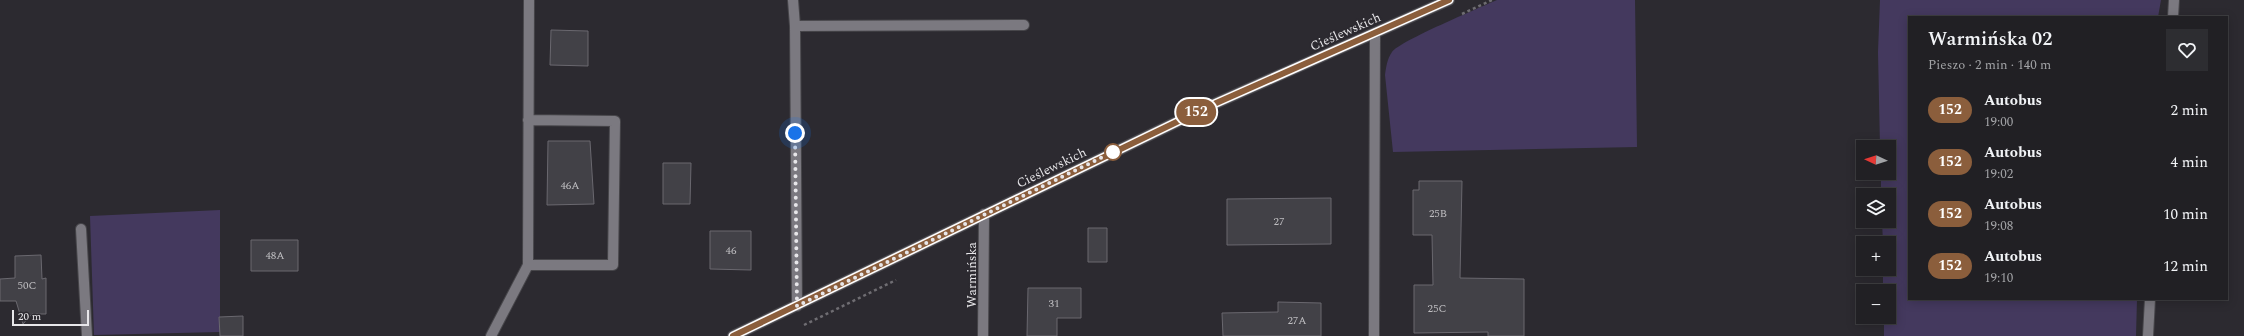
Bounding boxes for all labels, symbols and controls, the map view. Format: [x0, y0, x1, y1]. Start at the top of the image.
street label: Cieślewskich [1307, 7, 1384, 56]
text: Warmińska 02 [1928, 25, 2052, 54]
button: heart [2166, 29, 2208, 71]
text: Pieszo · 2 min · 140 m [1928, 55, 2051, 75]
text: Autobus [1984, 89, 2042, 112]
line badge: 152 [1173, 99, 1219, 125]
text: 152 [1938, 99, 1962, 120]
text: 2 min [2170, 99, 2208, 122]
text: 152 [1184, 101, 1208, 122]
text: 19:00 [1984, 112, 2013, 132]
your location [785, 123, 805, 143]
north arrow [1856, 140, 1896, 180]
map controls [1856, 140, 1896, 324]
text: Autobus [1984, 141, 2042, 164]
street label: Cieślewskich [1013, 142, 1090, 194]
unlabelled marker [1104, 143, 1122, 161]
text: 152 [1938, 151, 1962, 172]
text: 4 min [2170, 151, 2208, 174]
text: 19:02 [1984, 164, 2013, 184]
house number: 46A [560, 177, 580, 194]
button: layers [1856, 188, 1896, 228]
text: Autobus [1984, 193, 2042, 216]
text: 152 [1938, 203, 1962, 224]
text: 10 min [2163, 203, 2208, 226]
house number: 25B [1429, 205, 1447, 222]
house number: 27 [1274, 213, 1285, 230]
text: 19:08 [1984, 216, 2013, 236]
button: + [1856, 236, 1896, 276]
street label: Warmińska [962, 241, 982, 308]
house number: 46 [726, 242, 737, 259]
text: Autobus [1984, 245, 2042, 268]
house number: 48A [265, 247, 285, 264]
text: 152 [1938, 255, 1962, 276]
text: 12 min [2163, 255, 2208, 278]
text: 19:10 [1984, 268, 2013, 288]
house number: 50C [18, 277, 37, 294]
button: − [1856, 284, 1896, 324]
house number: 31 [1049, 295, 1060, 312]
house number: 25C [1428, 300, 1447, 317]
scale bar [12, 308, 89, 327]
text: 20 m [18, 308, 41, 325]
house number: 27A [1287, 312, 1307, 329]

